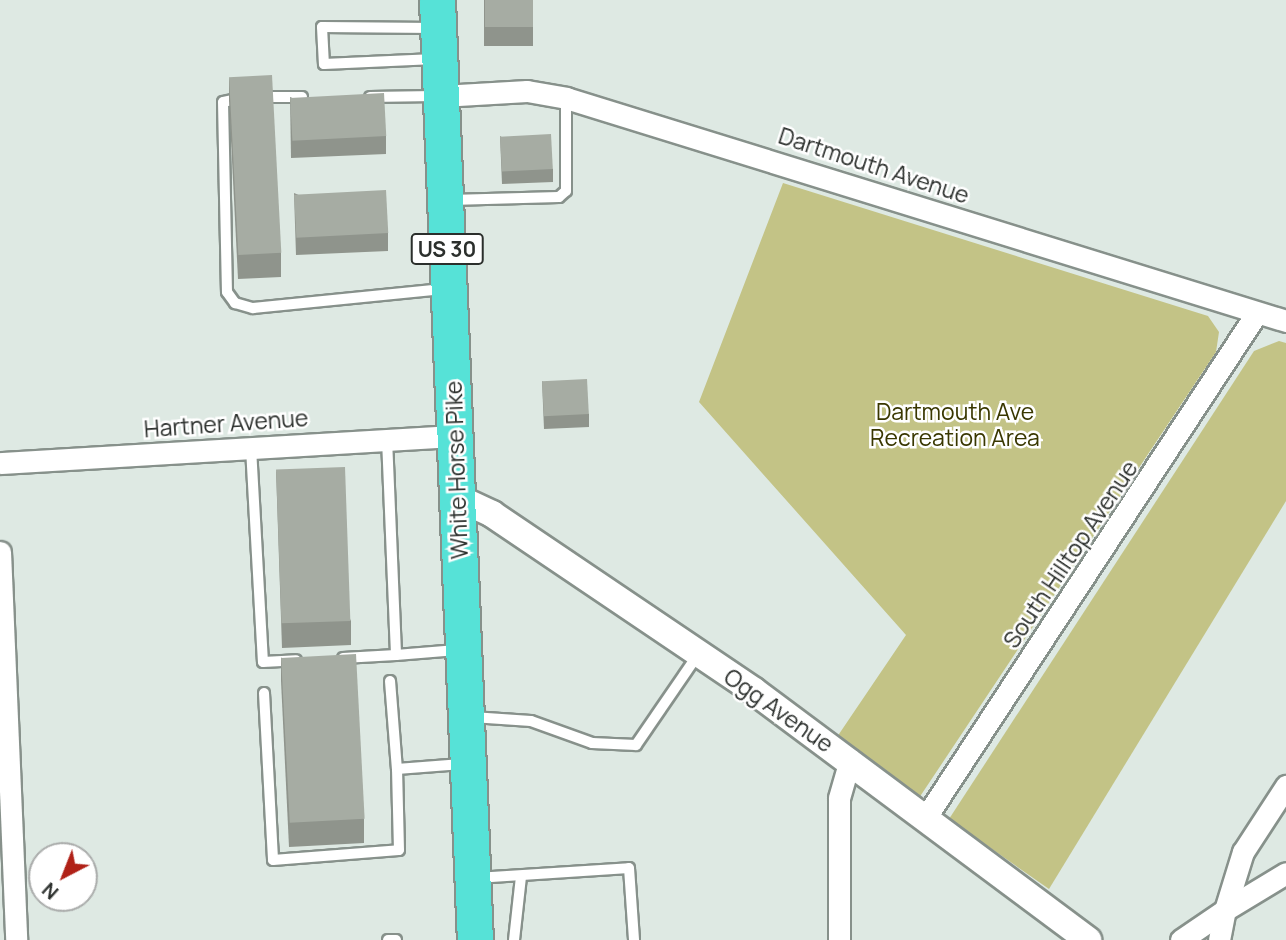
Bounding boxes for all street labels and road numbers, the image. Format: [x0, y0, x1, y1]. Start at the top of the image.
street label: Dartmouth Avenue [775, 121, 973, 209]
road number: US 30 [410, 232, 484, 266]
street label: White Horse Pike [439, 380, 473, 560]
street label: Hartner Avenue [143, 403, 309, 443]
street label: South Hilltop Avenue [997, 455, 1143, 653]
street label: Ogg Avenue [719, 662, 839, 758]

